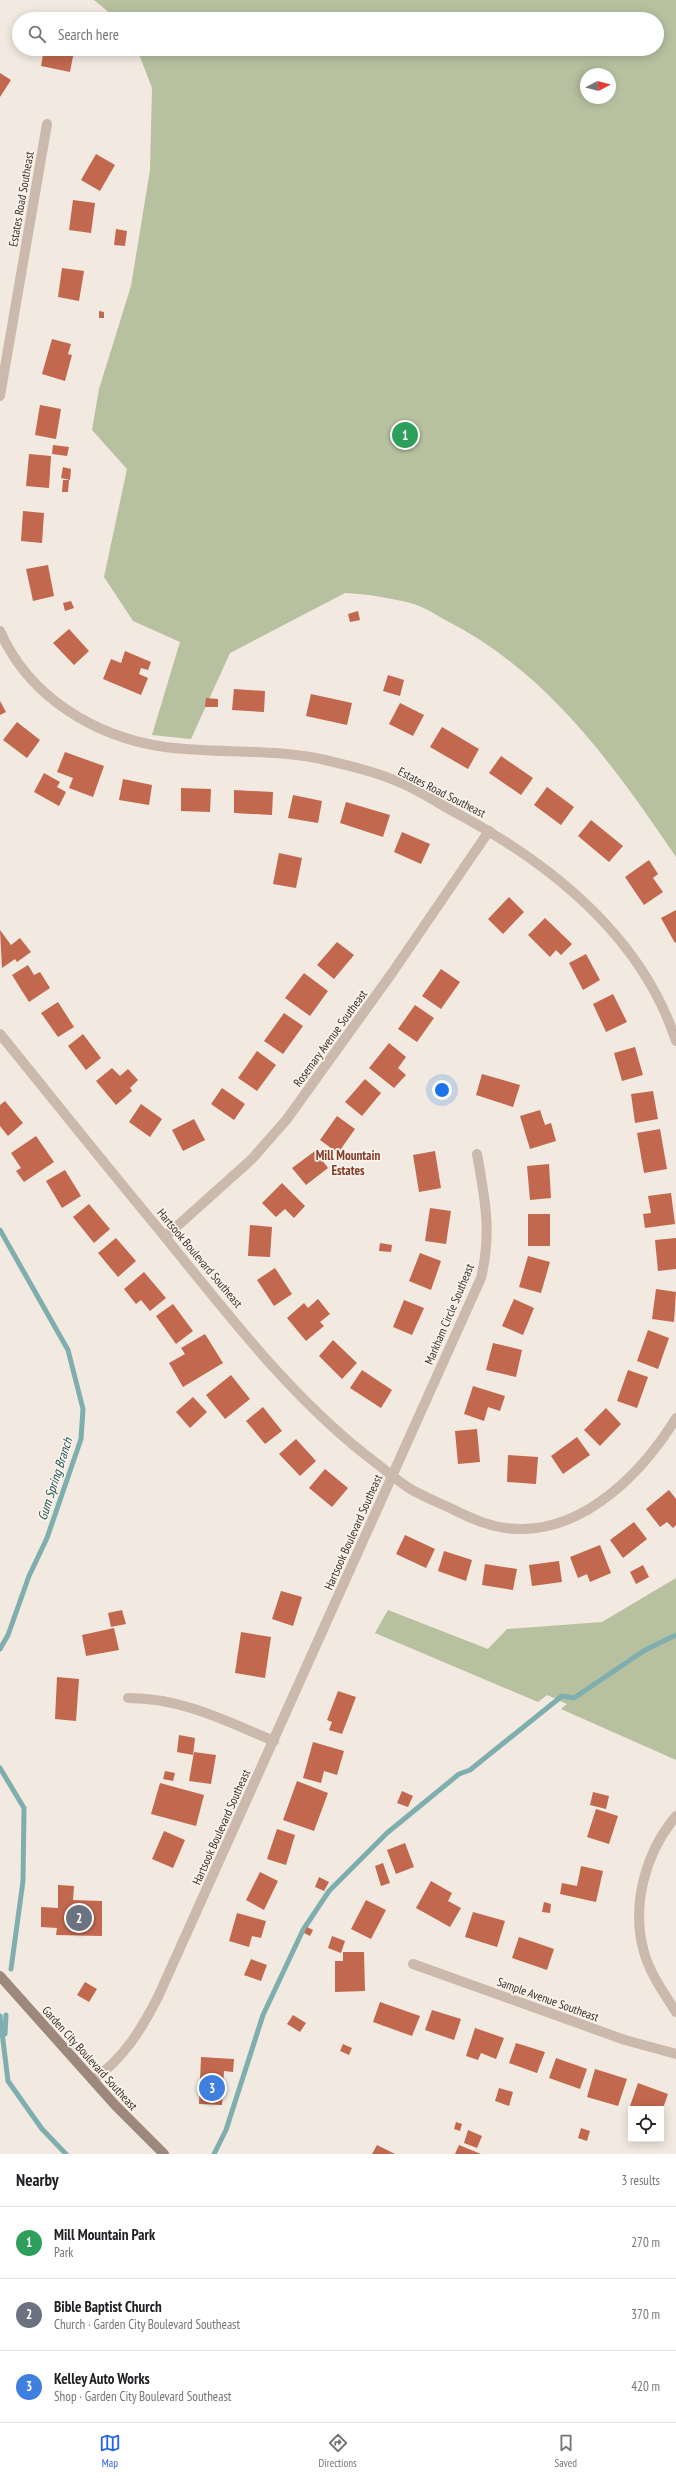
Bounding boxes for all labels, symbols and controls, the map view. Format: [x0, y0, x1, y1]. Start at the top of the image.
search box [12, 12, 664, 56]
icon: search [26, 23, 48, 45]
text: Search here [58, 25, 119, 44]
north arrow [580, 68, 616, 104]
street label: Estates Road Southeast [5, 150, 37, 248]
pin: 1 [392, 420, 418, 450]
street label: Estates Road Southeast [396, 763, 489, 821]
street label: Rosemary Avenue Southeast [290, 986, 371, 1089]
your location [432, 1080, 452, 1100]
district label: Mill Mountain Estates [316, 1147, 380, 1179]
street label: Hartsook Boulevard Southeast [154, 1205, 246, 1311]
street label: Markham Circle Southeast [421, 1261, 477, 1367]
water label: Gum Spring Branch [34, 1434, 77, 1522]
street label: Hartsook Boulevard Southeast [321, 1471, 386, 1592]
street label: Hartsook Boulevard Southeast [189, 1766, 254, 1887]
pin: 2 [66, 1903, 92, 1933]
street label: Sample Avenue Southeast [495, 1974, 602, 2025]
street label: Garden City Boulevard Southeast [39, 2003, 141, 2114]
pin: 3 [199, 2073, 225, 2103]
map controls [628, 2106, 664, 2142]
button: locate [628, 2106, 664, 2142]
text: Nearby [16, 2169, 59, 2191]
text: 3 results [621, 2172, 660, 2189]
text: Mill Mountain Park [54, 2225, 155, 2244]
text: 1 [26, 2234, 32, 2251]
text: 270 m [631, 2234, 660, 2251]
text: Park [54, 2244, 73, 2261]
text: Bible Baptist Church [54, 2297, 162, 2316]
text: 2 [26, 2306, 32, 2323]
text: 370 m [631, 2306, 660, 2323]
text: Church · Garden City Boulevard Southeast [54, 2316, 240, 2333]
text: Kelley Auto Works [54, 2369, 150, 2388]
text: 3 [26, 2378, 32, 2395]
text: 420 m [631, 2378, 660, 2395]
text: Shop · Garden City Boulevard Southeast [54, 2388, 231, 2405]
tab: Map [99, 2432, 121, 2470]
tab: Directions [319, 2432, 357, 2470]
tab: Saved [554, 2432, 577, 2470]

